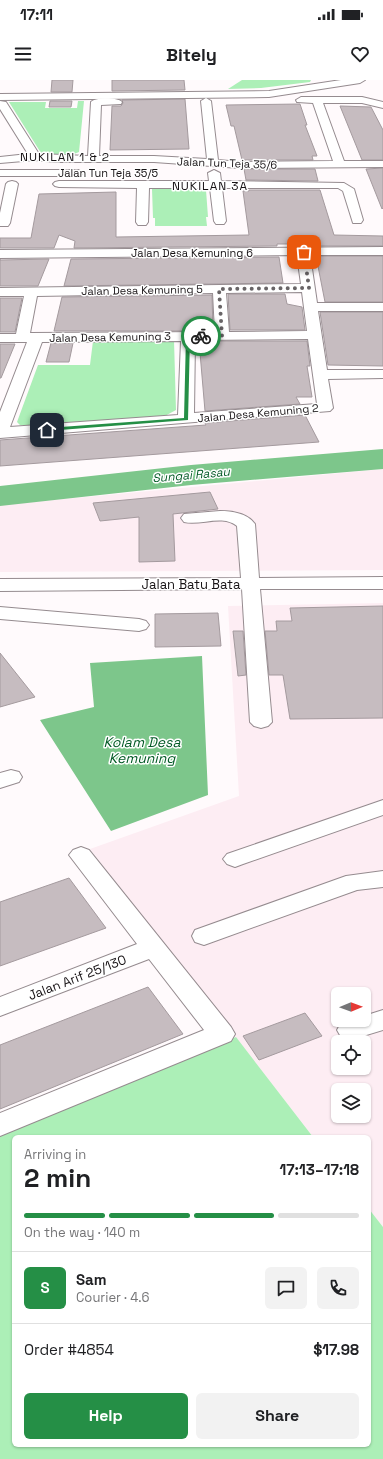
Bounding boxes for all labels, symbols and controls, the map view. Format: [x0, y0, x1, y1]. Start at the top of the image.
text: 17:11 [20, 5, 53, 24]
icon: menu [12, 43, 34, 65]
text: Bitely [166, 43, 217, 66]
icon: heart [349, 43, 371, 65]
district label: NUKILAN 1 & 2 [20, 149, 110, 165]
street label: Jalan Tun Teja 35/6 [177, 154, 278, 172]
street label: Jalan Tun Teja 35/5 [58, 166, 158, 180]
district label: NUKILAN 3A [172, 178, 248, 194]
pin [287, 235, 321, 269]
icon: bag [293, 241, 315, 263]
street label: Jalan Desa Kemuning 6 [131, 246, 253, 260]
street label: Jalan Desa Kemuning 5 [81, 282, 203, 298]
courier [181, 316, 221, 356]
icon: bike [190, 325, 212, 347]
street label: Jalan Desa Kemuning 3 [49, 329, 171, 345]
street label: Jalan Desa Kemuning 2 [197, 401, 320, 425]
pin [30, 413, 64, 447]
icon: home [36, 419, 58, 441]
water label: Sungai Rasau [152, 464, 231, 486]
street label: Jalan Batu Bata [142, 576, 241, 593]
water label: Kolam Desa Kemuning [104, 733, 181, 767]
street label: Jalan Arif 25/130 [26, 951, 129, 1004]
north arrow [331, 987, 371, 1027]
map controls [331, 987, 371, 1123]
button: locate [331, 1035, 371, 1075]
button: layers [331, 1083, 371, 1123]
text: Arriving in [24, 1146, 86, 1163]
text: 17:13–17:18 [279, 1160, 359, 1179]
text: 2 min [24, 1161, 91, 1195]
text: On the way · 140 m [24, 1224, 140, 1241]
button: chat [265, 1267, 307, 1309]
button: phone [317, 1267, 359, 1309]
text: Sam [76, 1270, 107, 1289]
text: S [40, 1278, 50, 1297]
text: Courier · 4.6 [76, 1289, 149, 1306]
text: Order #4854 [24, 1340, 114, 1359]
text: $17.98 [313, 1340, 359, 1359]
button: Help [24, 1393, 188, 1439]
button: Share [196, 1393, 359, 1439]

